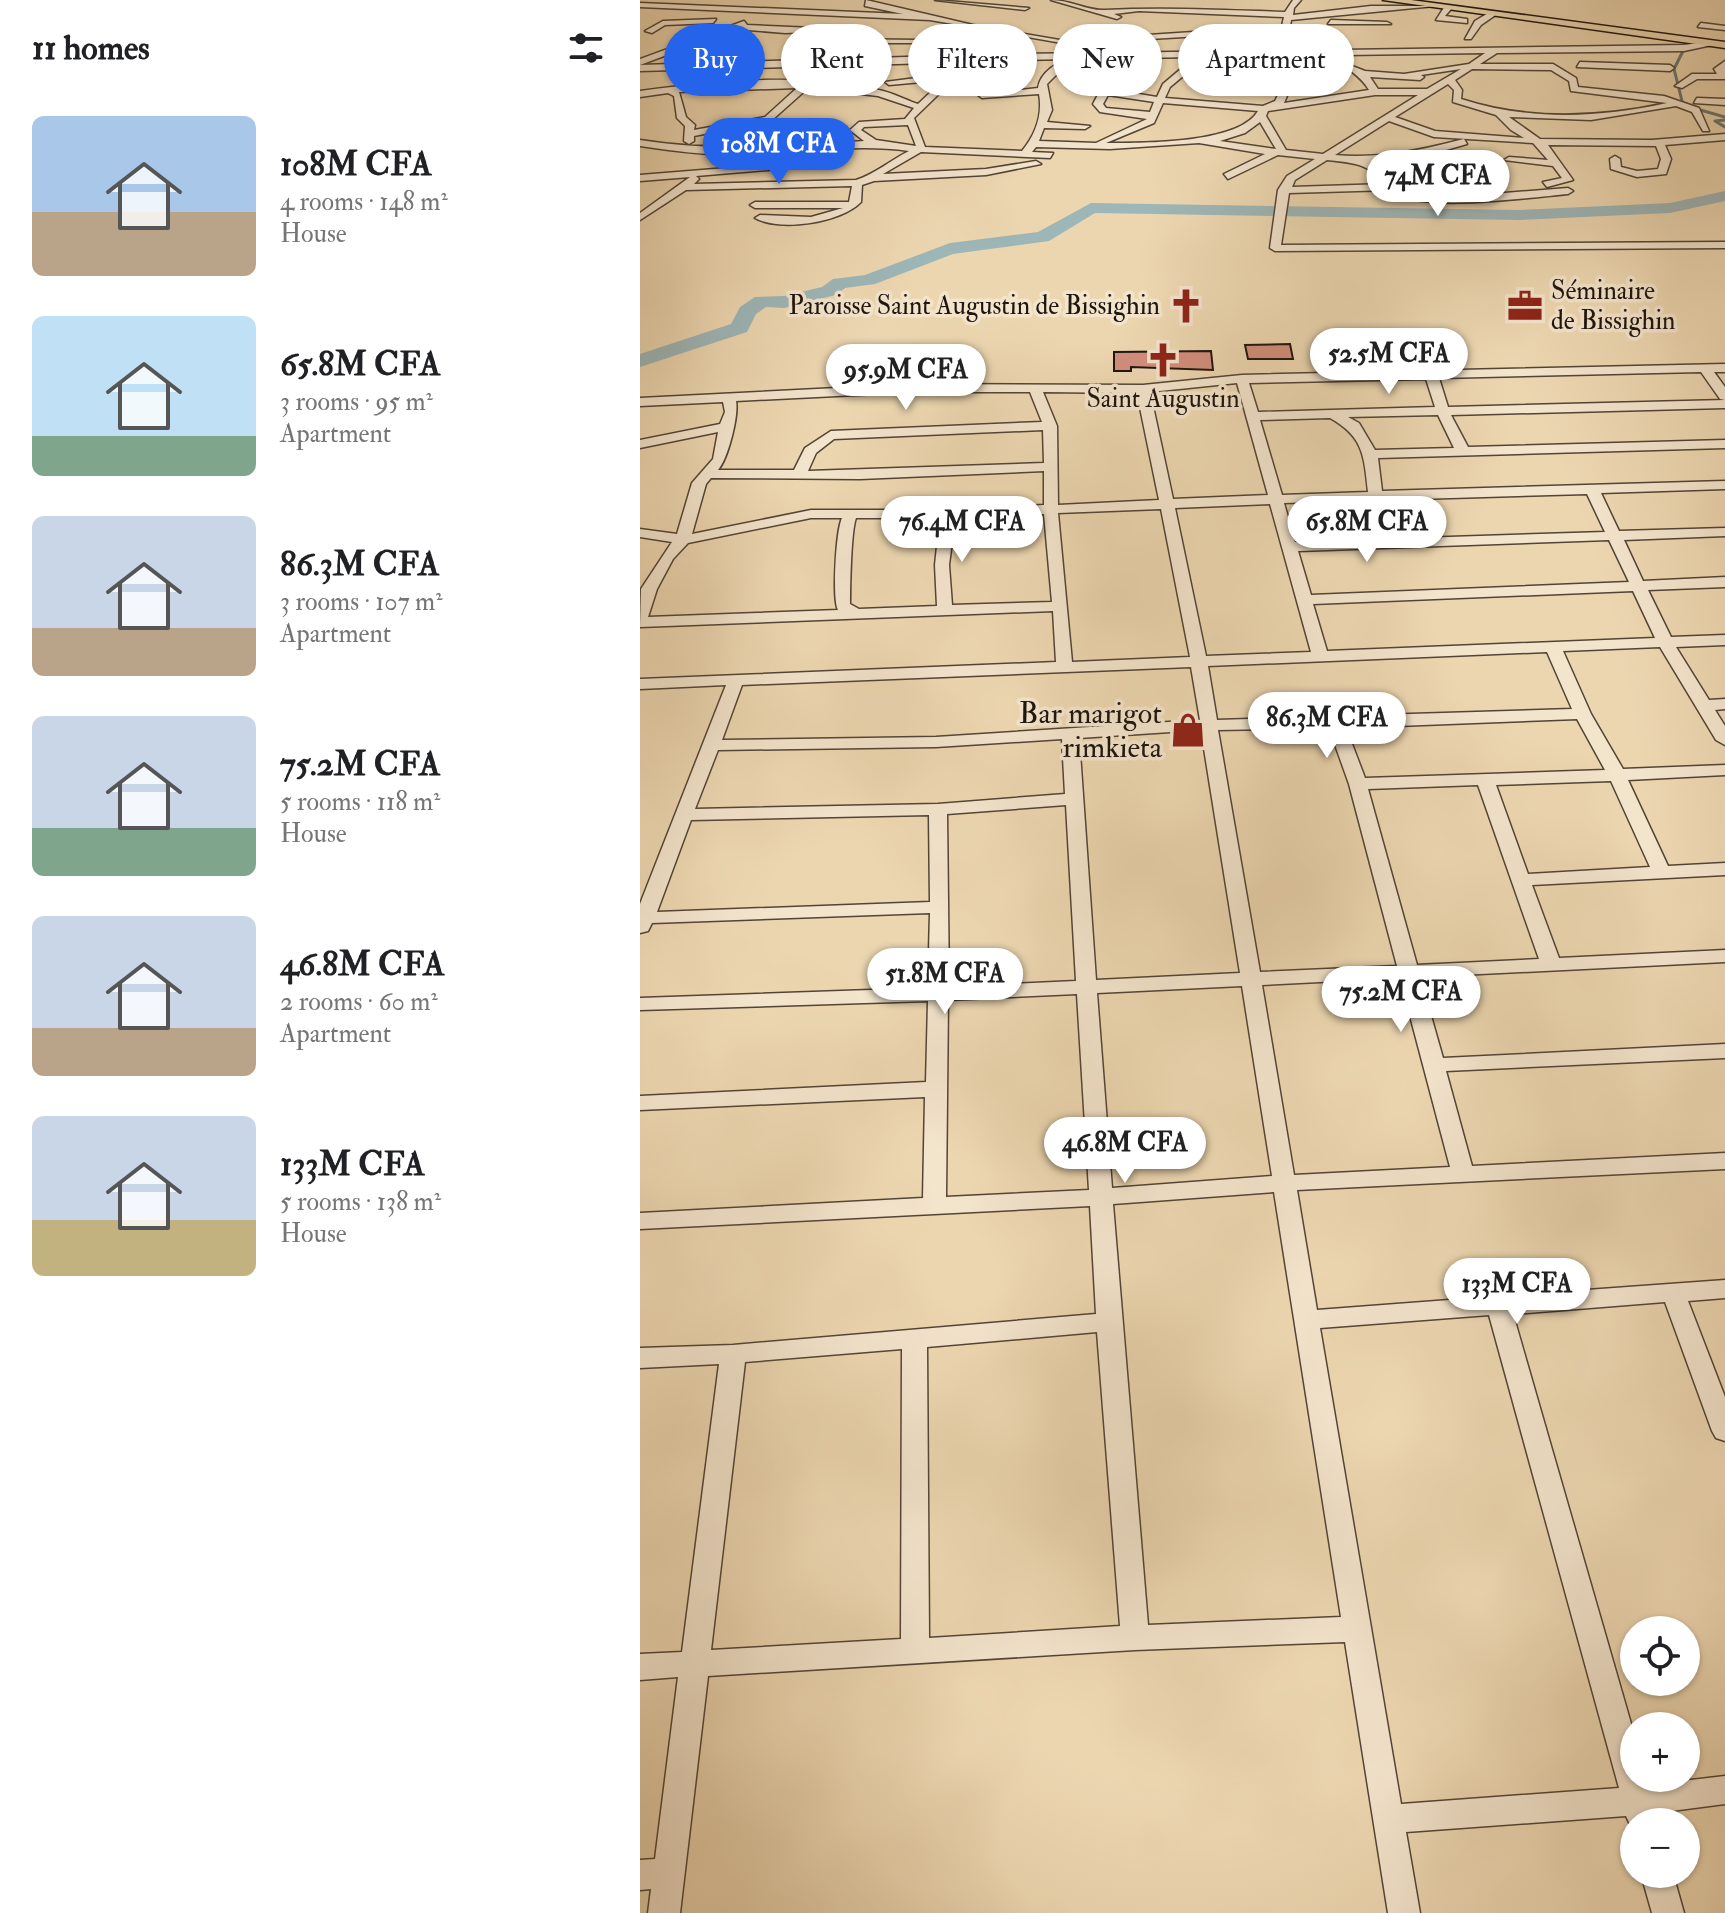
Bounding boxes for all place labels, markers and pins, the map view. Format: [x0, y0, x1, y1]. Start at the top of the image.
pin: 108M CFA [696, 118, 862, 186]
pin: 74M CFA [1364, 150, 1512, 218]
place label: Séminaire de Bissighin [1551, 275, 1675, 337]
church icon: Paroisse Saint Augustin de Bissighin [1167, 287, 1205, 325]
office icon: Séminaire de Bissighin [1506, 287, 1544, 325]
place label: Paroisse Saint Augustin de Bissighin [788, 290, 1160, 322]
pin: 52.5M CFA [1297, 328, 1481, 396]
church icon: Saint Augustin [1144, 341, 1182, 379]
pin: 95.9M CFA [814, 344, 998, 412]
place label: Saint Augustin [1086, 383, 1240, 415]
pin: 76.4M CFA [870, 496, 1054, 564]
pin: 65.8M CFA [1275, 496, 1459, 564]
pin: 86.3M CFA [1235, 692, 1419, 760]
place label: Bar marigot rimkieta [1019, 695, 1163, 766]
shop icon: Bar marigot rimkieta [1169, 711, 1207, 749]
pin: 51.8M CFA [853, 948, 1037, 1016]
pin: 75.2M CFA [1309, 966, 1493, 1034]
pin: 46.8M CFA [1033, 1117, 1217, 1185]
pin: 133M CFA [1434, 1258, 1600, 1326]

